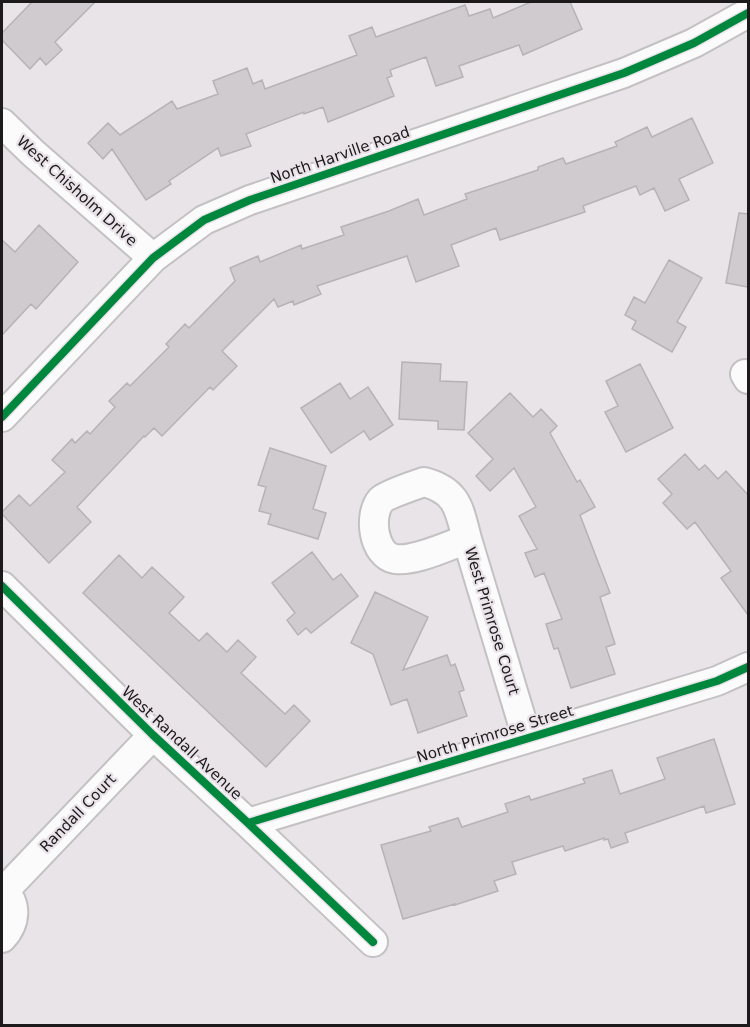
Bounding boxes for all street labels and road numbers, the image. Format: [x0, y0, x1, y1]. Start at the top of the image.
street label: North Harville Road [268, 123, 412, 187]
street label: West Chisholm Drive [13, 132, 141, 250]
street label: West Primrose Court [461, 545, 523, 697]
street label: West Randall Avenue [118, 683, 246, 803]
street label: North Primrose Street [414, 702, 576, 766]
street label: Randall Court [36, 770, 120, 856]

